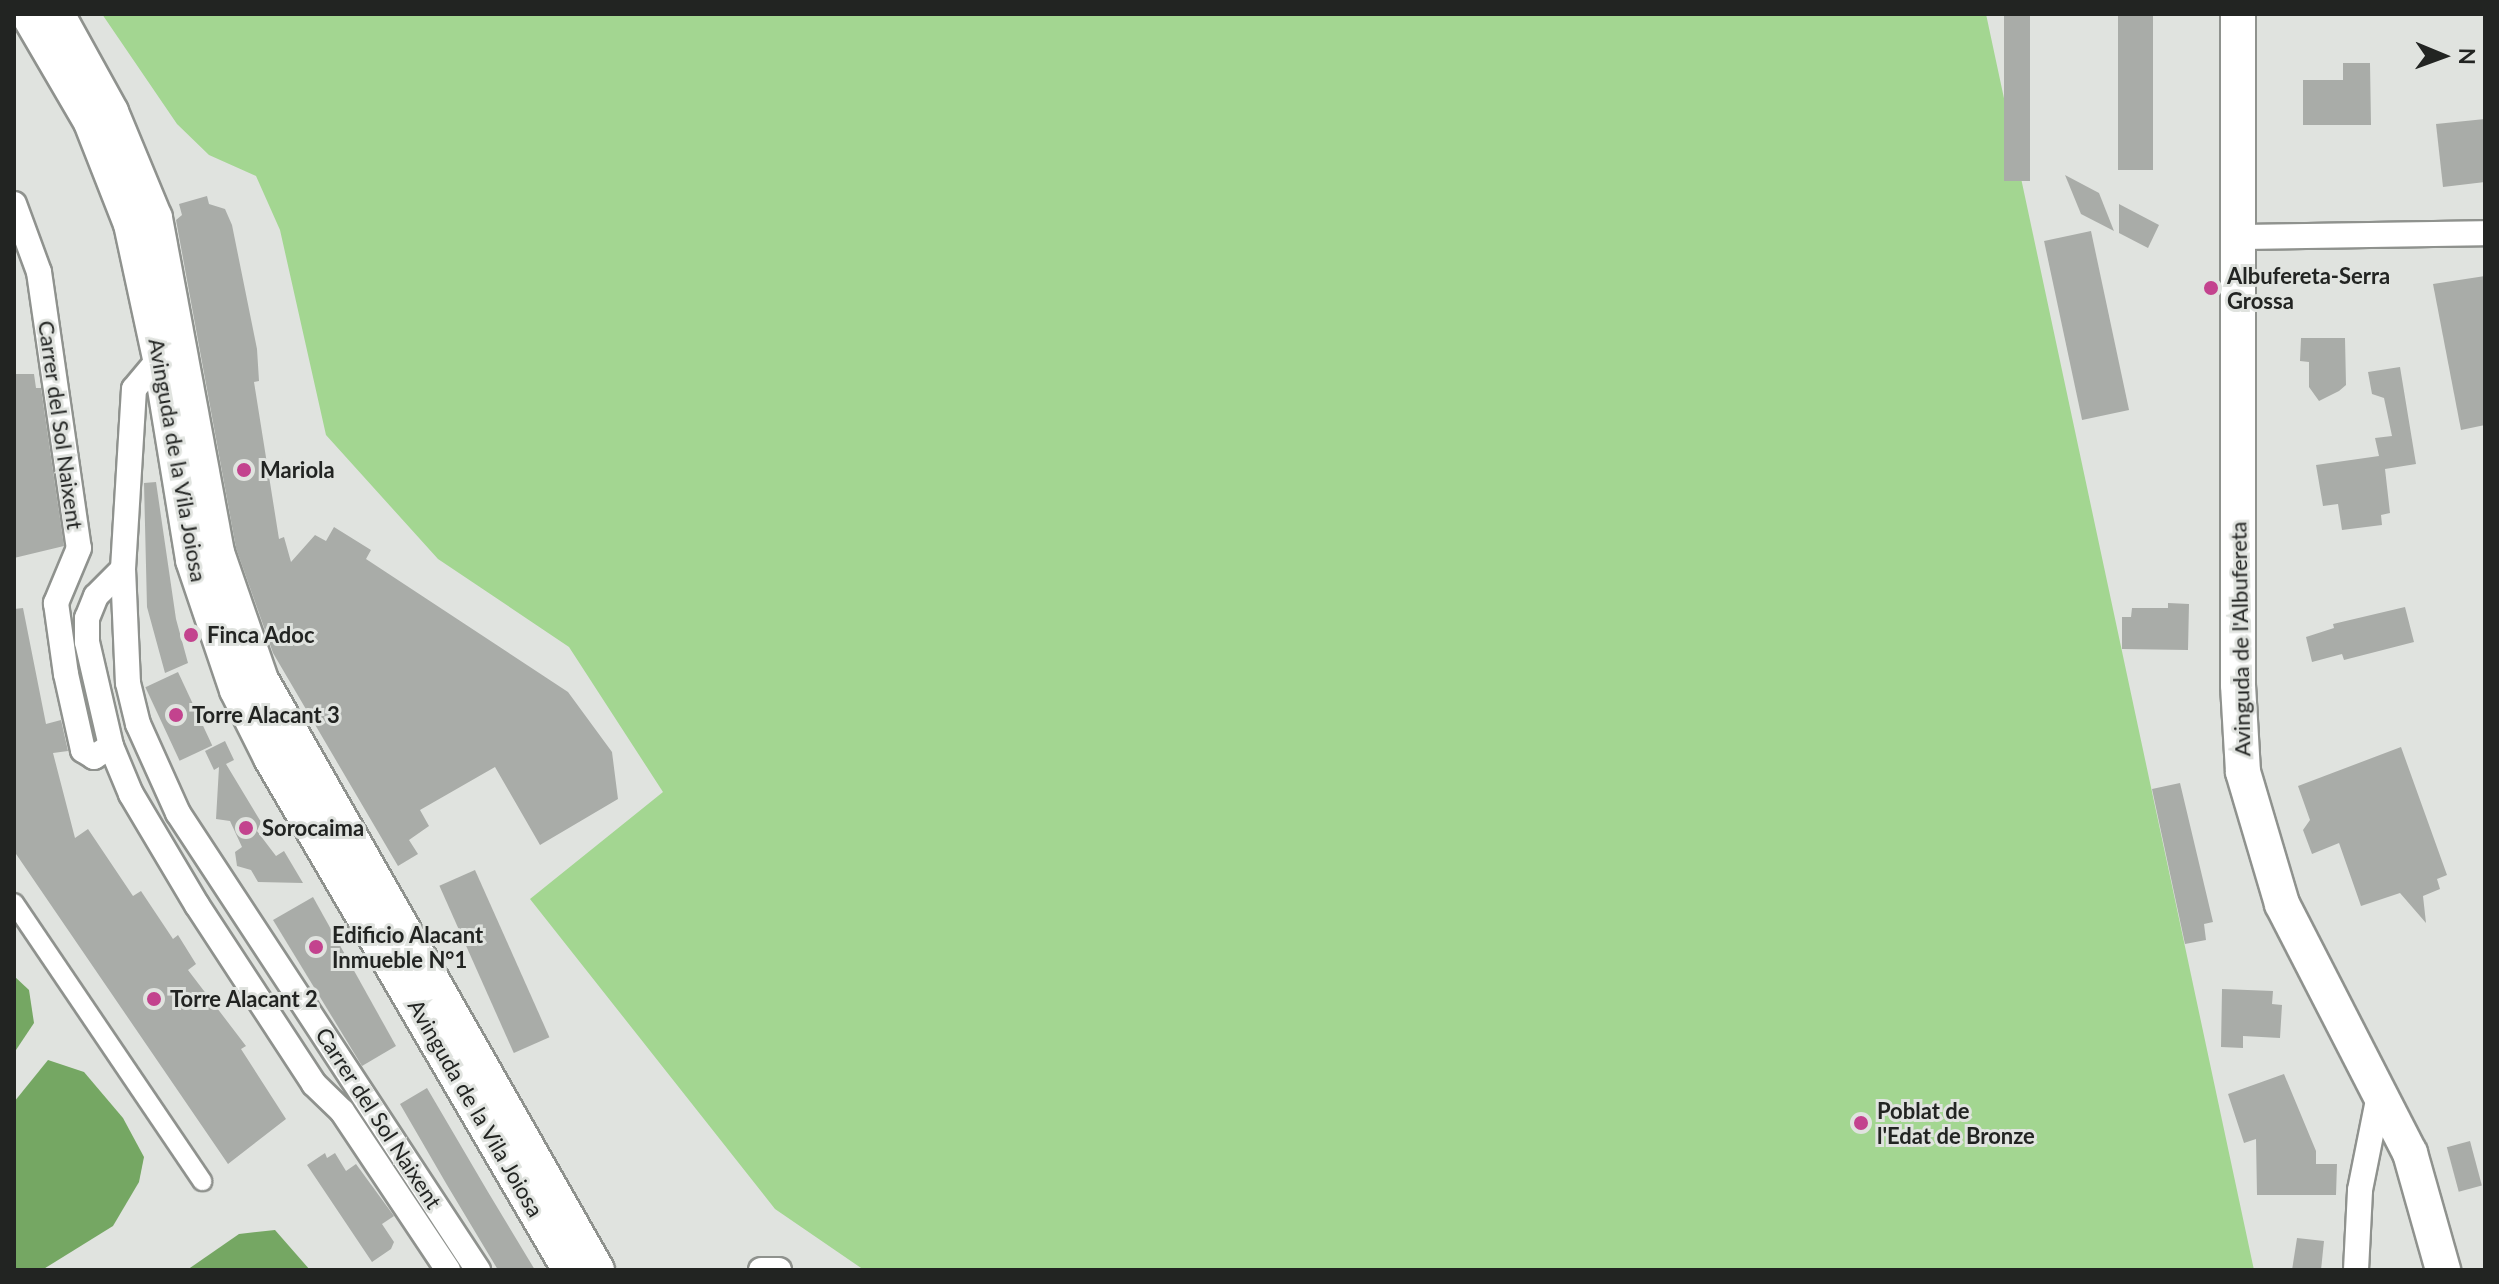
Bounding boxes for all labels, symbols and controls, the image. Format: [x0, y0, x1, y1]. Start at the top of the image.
north arrow [2403, 16, 2483, 96]
text: N [2454, 48, 2481, 65]
place label: Albufereta-Serra Grossa [2227, 262, 2390, 314]
marker: Albufereta-Serra Grossa [2202, 279, 2220, 297]
street label: Carrer del Sol Naixent [33, 319, 89, 531]
street label: Avinguda de la Vila Joiosa [143, 335, 213, 585]
place label: Mariola [260, 457, 335, 483]
marker: Mariola [235, 461, 253, 479]
street label: Avinguda de l'Albufereta [2225, 521, 2255, 757]
place label: Finca Adoc [207, 622, 315, 648]
marker: Finca Adoc [182, 626, 200, 644]
place label: Torre Alacant 3 [192, 702, 341, 728]
marker: Torre Alacant 3 [167, 706, 185, 724]
place label: Sorocaima [262, 815, 364, 841]
marker: Sorocaima [237, 819, 255, 837]
place label: Edificio Alacant Inmueble N°1 [332, 921, 484, 972]
marker: Edificio Alacant Inmueble N°1 [307, 938, 325, 956]
place label: Torre Alacant 2 [170, 986, 319, 1012]
marker: Torre Alacant 2 [145, 990, 163, 1008]
street label: Avinguda de la Vila Joiosa [402, 994, 550, 1222]
street label: Carrer del Sol Naixent [310, 1022, 448, 1214]
place label: Poblat de l'Edat de Bronze [1877, 1097, 2035, 1148]
marker: Poblat de l'Edat de Bronze [1852, 1114, 1870, 1132]

